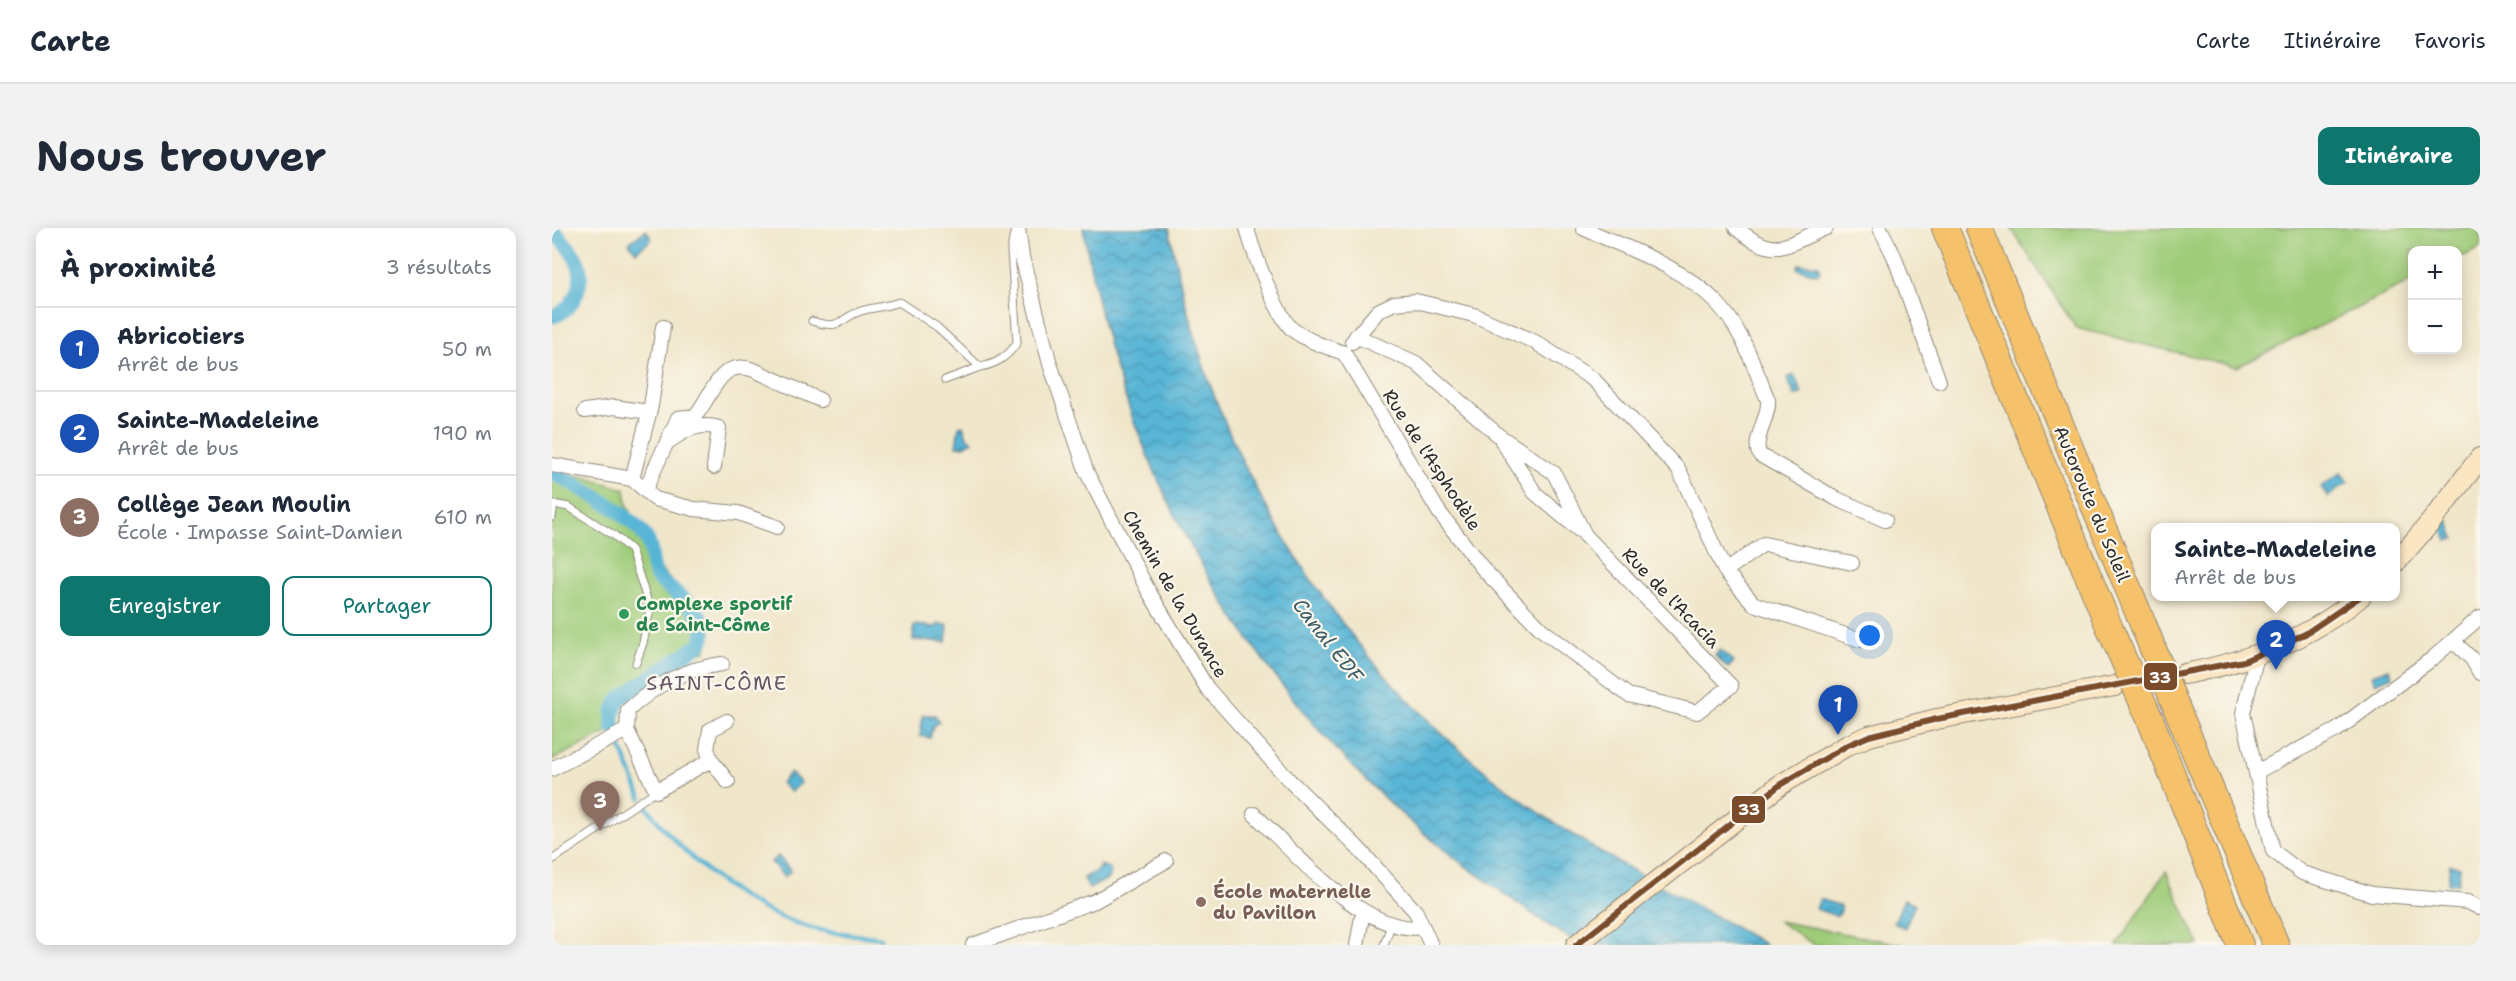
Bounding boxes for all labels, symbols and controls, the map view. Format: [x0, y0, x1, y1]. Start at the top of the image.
text: Carte [30, 22, 111, 60]
text: Carte [2196, 27, 2251, 55]
text: Itinéraire [2284, 27, 2381, 55]
text: Favoris [2414, 27, 2486, 55]
button: Itinéraire [2318, 127, 2480, 185]
text: Nous trouver [36, 128, 326, 184]
map controls [2408, 246, 2462, 354]
button: + [2408, 246, 2462, 300]
text: À proximité [60, 250, 216, 285]
text: 3 résultats [386, 254, 492, 280]
button: − [2408, 300, 2462, 354]
text: Abricotiers [117, 322, 245, 351]
text: 1 [75, 336, 84, 362]
text: 50 m [442, 336, 492, 362]
text: Arrêt de bus [117, 351, 239, 377]
street label: Rue de l'Asphodèle [1377, 385, 1487, 535]
text: Sainte-Madeleine [117, 406, 319, 435]
text: 2 [73, 420, 87, 446]
text: 190 m [433, 420, 492, 446]
street label: Autoroute du Soleil [2048, 422, 2136, 586]
text: Arrêt de bus [117, 435, 239, 461]
text: Collège Jean Moulin [117, 490, 351, 519]
text: 3 [73, 504, 87, 530]
text: 610 m [434, 504, 492, 530]
street label: Chemin de la Durance [1117, 506, 1233, 682]
text: École · Impasse Saint-Damien [117, 519, 403, 545]
popup [2151, 523, 2400, 601]
text: Sainte-Madeleine [2174, 535, 2377, 564]
street label: Rue de l'Acacia [1617, 542, 1725, 654]
text: Arrêt de bus [2174, 564, 2296, 590]
button: Enregistrer [60, 576, 270, 636]
button: Partager [282, 576, 492, 636]
place label: Complexe sportif de Saint-Côme [636, 592, 793, 637]
water label: Canal EDF [1287, 593, 1370, 689]
marker: Complexe sportif de Saint-Côme [617, 607, 631, 621]
pin: 2 [2256, 620, 2296, 670]
your location [1855, 621, 1884, 650]
line badge: 33 [2143, 662, 2178, 691]
text: 33 [2149, 667, 2171, 688]
district label: SAINT-CÔME [646, 670, 788, 696]
pin: 1 [1818, 686, 1858, 735]
pin: 3 [580, 782, 620, 831]
line badge: 33 [1731, 795, 1766, 824]
text: 33 [1738, 799, 1760, 820]
place label: École maternelle du Pavillon [1213, 878, 1372, 925]
marker: École maternelle du Pavillon [1194, 895, 1208, 909]

